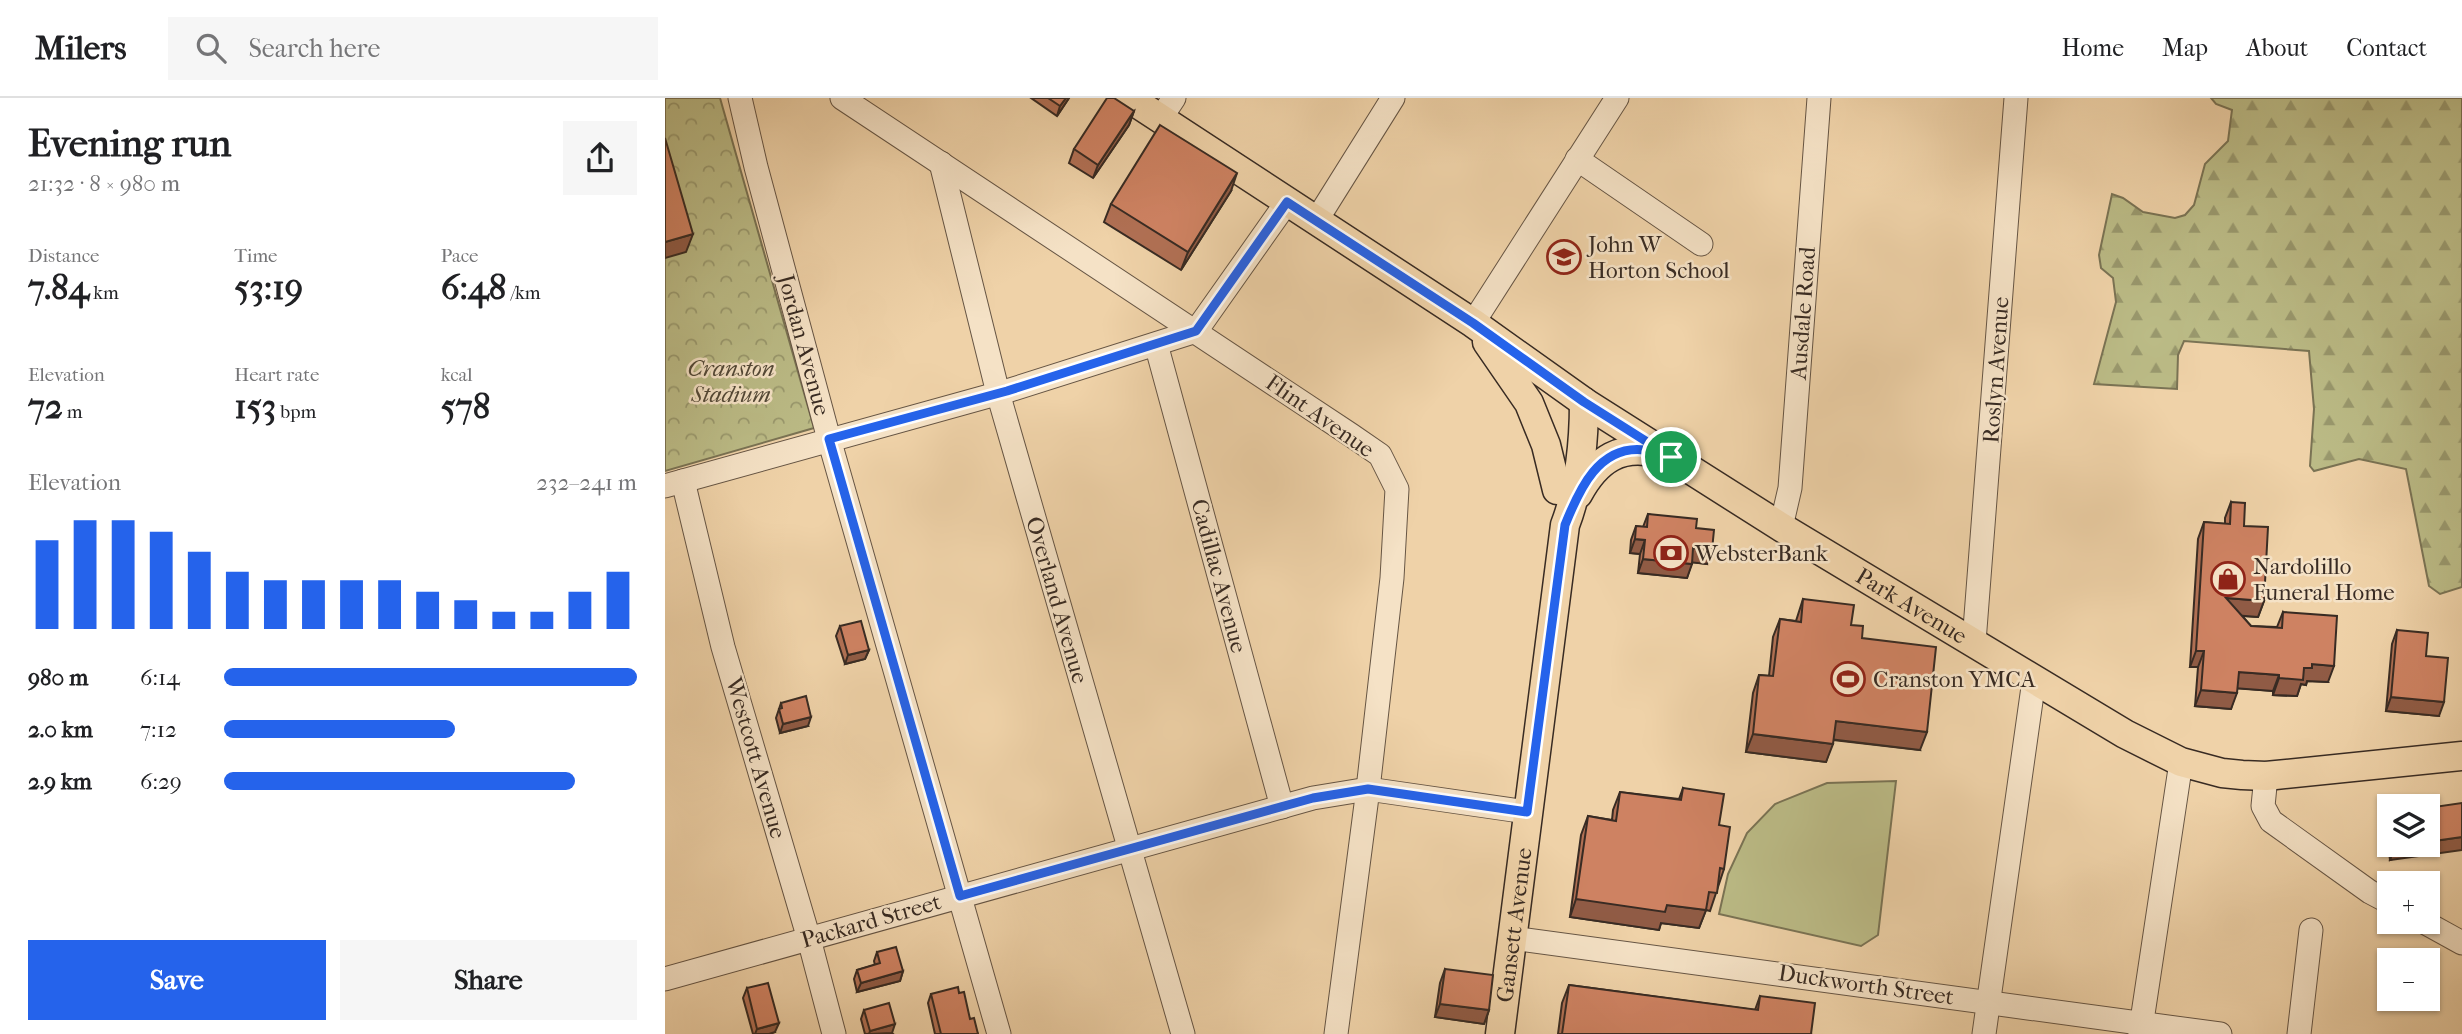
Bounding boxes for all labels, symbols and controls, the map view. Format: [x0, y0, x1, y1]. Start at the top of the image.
search box [168, 17, 658, 80]
text: Milers [35, 29, 126, 68]
icon: search [192, 29, 230, 67]
text: Search here [248, 33, 380, 64]
text: Home [2062, 34, 2124, 62]
text: Map [2162, 34, 2208, 62]
text: About [2246, 34, 2308, 62]
text: Contact [2346, 34, 2427, 62]
text: Evening run [28, 121, 231, 166]
button: share [563, 121, 637, 195]
text: 21:32 · 8 × 980 m [28, 170, 180, 197]
place label: John W Horton School [1586, 231, 1730, 284]
school or university icon: John W Horton School [1545, 238, 1583, 276]
text: Distance [28, 245, 99, 267]
text: Time [234, 245, 278, 267]
text: Pace [441, 245, 479, 267]
street label: Ausdale Road [1785, 245, 1821, 381]
text: 7.84 [28, 267, 89, 308]
text: 53:19 [234, 267, 303, 308]
text: 6:48 [441, 267, 506, 308]
street label: Jordan Avenue [772, 270, 836, 418]
text: km [89, 282, 119, 304]
text: /km [506, 282, 541, 304]
street label: Roslyn Avenue [1977, 296, 2015, 444]
park label: Cranston Stadium [687, 355, 775, 408]
text: Elevation [28, 364, 105, 386]
text: Heart rate [234, 364, 319, 386]
text: kcal [441, 364, 473, 386]
street label: Flint Avenue [1261, 369, 1379, 463]
text: 72 [28, 386, 63, 427]
text: 153 [234, 386, 276, 427]
text: 578 [441, 386, 490, 427]
text: m [63, 401, 83, 423]
text: bpm [276, 401, 316, 423]
pin [1641, 427, 1701, 487]
icon: arrive [1652, 438, 1690, 476]
text: Elevation [28, 469, 121, 496]
text: 232–241 m [536, 469, 637, 496]
street label: Cadillac Avenue [1185, 496, 1253, 656]
street label: Overland Avenue [1020, 513, 1094, 687]
bank icon: WebsterBank [1652, 534, 1690, 572]
place label: WebsterBank [1694, 540, 1829, 567]
place label: Nardolillo Funeral Home [2253, 553, 2395, 606]
shop icon: Nardolillo Funeral Home [2209, 560, 2247, 598]
street label: Park Avenue [1851, 562, 1972, 649]
sports icon: Cranston YMCA [1829, 660, 1867, 698]
text: 980 m [28, 664, 88, 691]
text: 6:14 [140, 664, 180, 691]
place label: Cranston YMCA [1873, 666, 2037, 693]
street label: Westcott Avenue [720, 673, 792, 842]
text: 2.0 km [28, 716, 93, 743]
text: 7:12 [140, 716, 177, 743]
text: 2.9 km [28, 768, 92, 795]
text: 6:29 [140, 768, 182, 795]
map controls [2377, 794, 2440, 1011]
button: layers [2377, 794, 2440, 857]
street label: Gansett Avenue [1491, 846, 1537, 1004]
button: + [2377, 871, 2440, 934]
street label: Packard Street [798, 888, 944, 954]
button: Save [28, 940, 326, 1020]
button: Share [340, 940, 637, 1020]
button: − [2377, 948, 2440, 1011]
street label: Duckworth Street [1776, 959, 1956, 1011]

